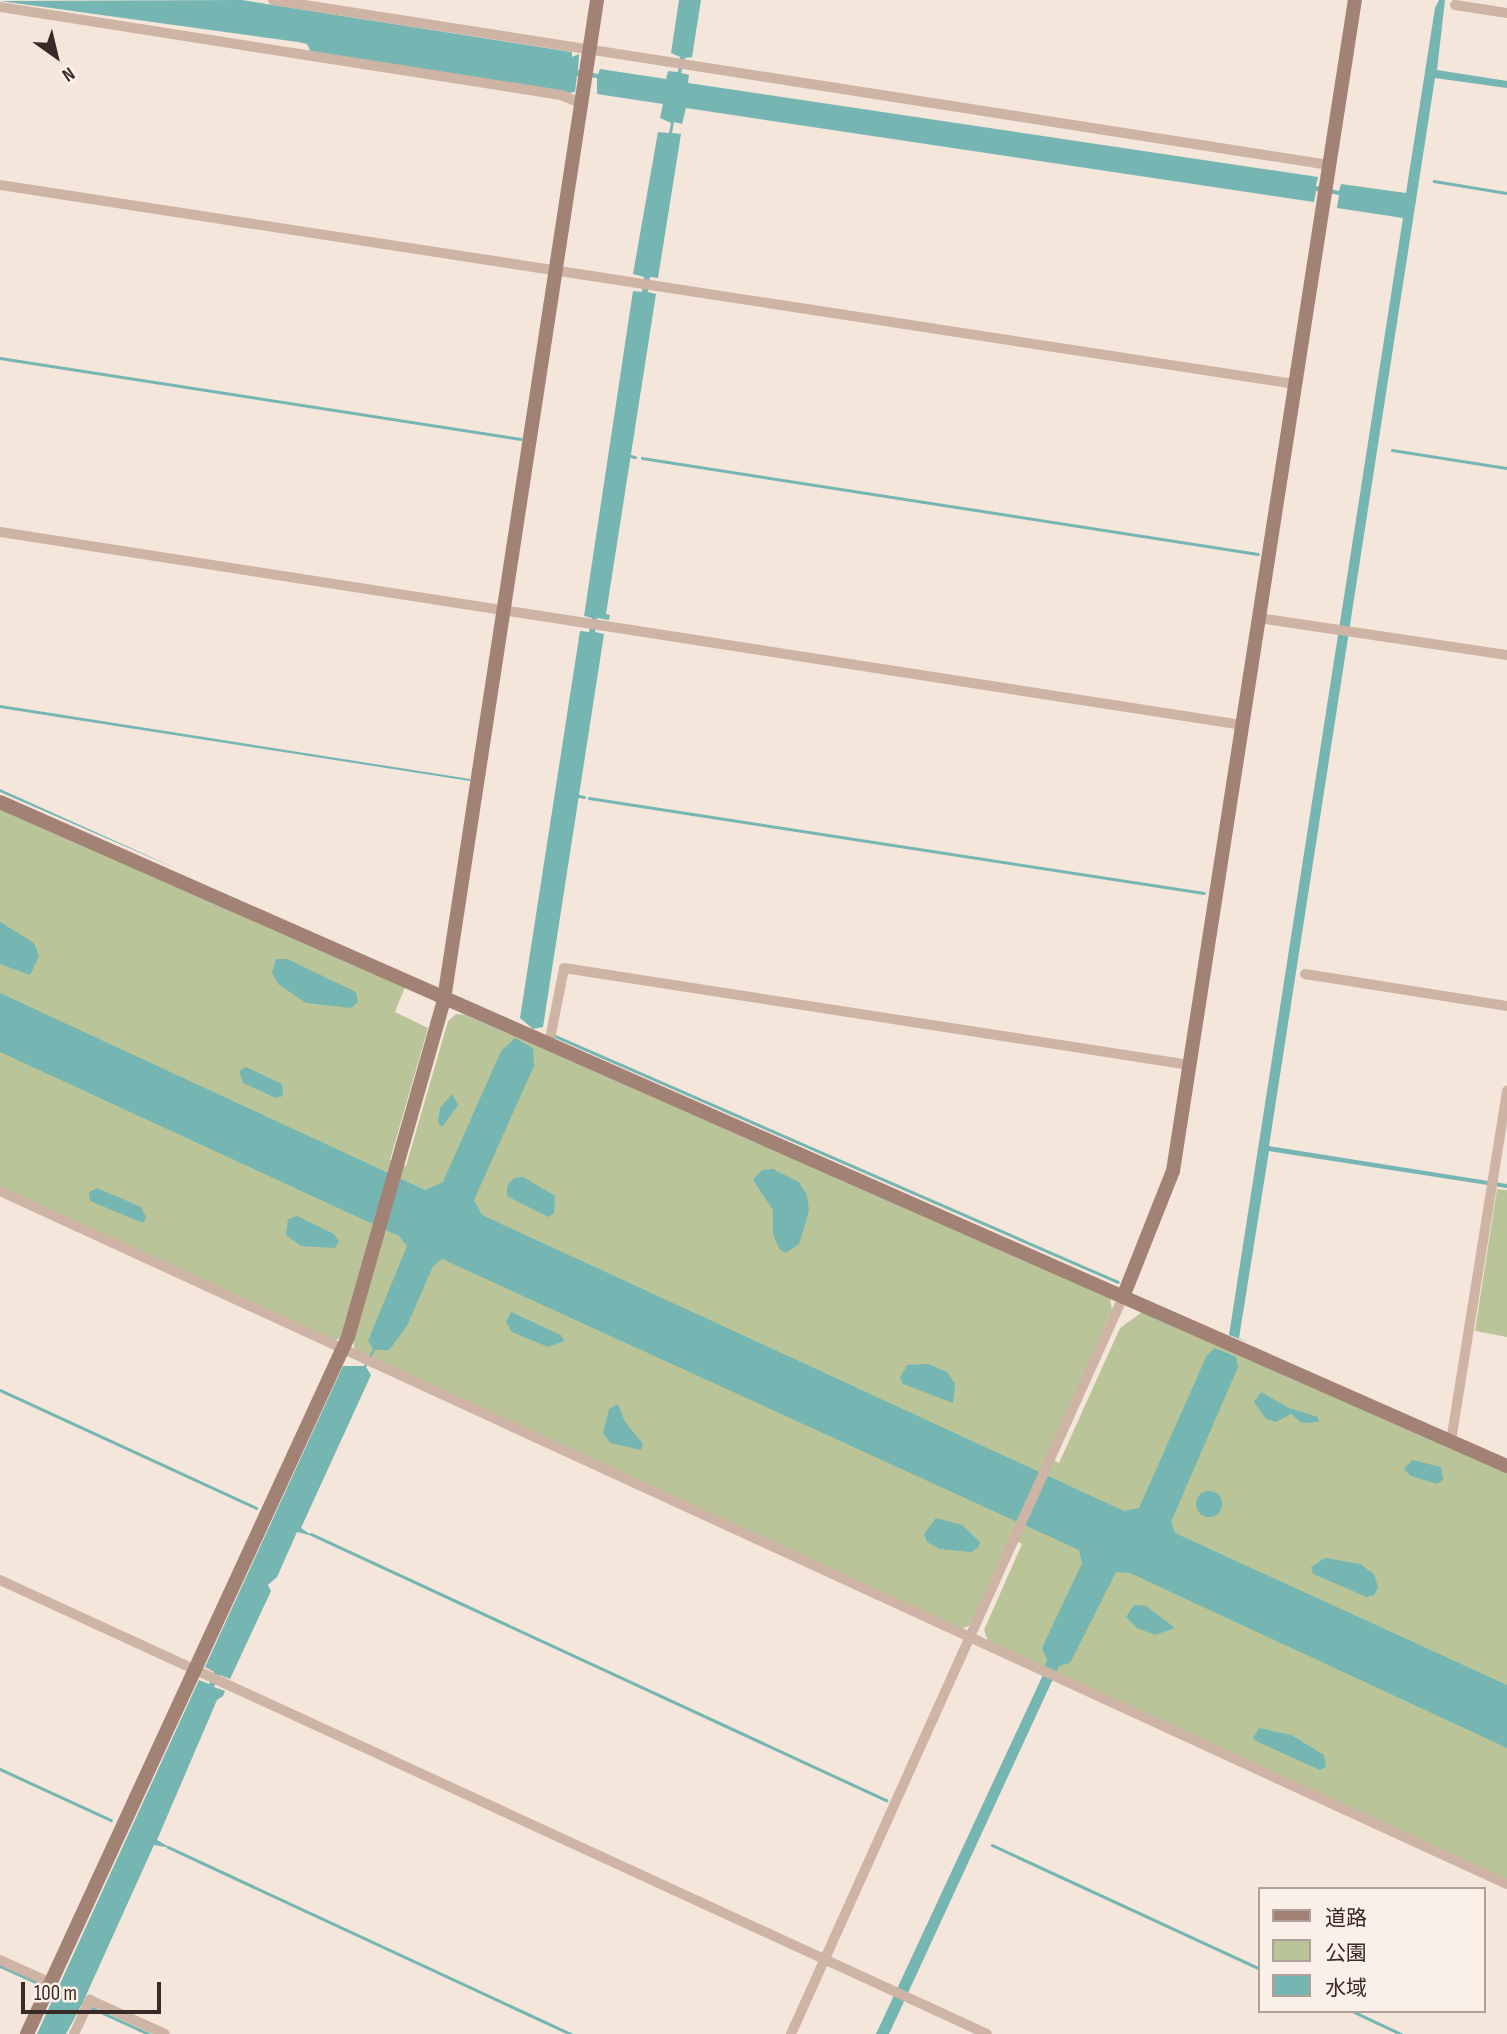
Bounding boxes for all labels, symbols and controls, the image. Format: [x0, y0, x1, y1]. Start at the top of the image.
north arrow [21, 21, 91, 91]
text: N [57, 61, 79, 86]
legend [1258, 1887, 1486, 2013]
text: 道路 [1325, 1906, 1367, 1931]
text: 公園 [1325, 1941, 1367, 1966]
scale bar [24, 1968, 164, 2012]
text: 水域 [1325, 1976, 1367, 2001]
text: 100 m [34, 1981, 77, 2006]

